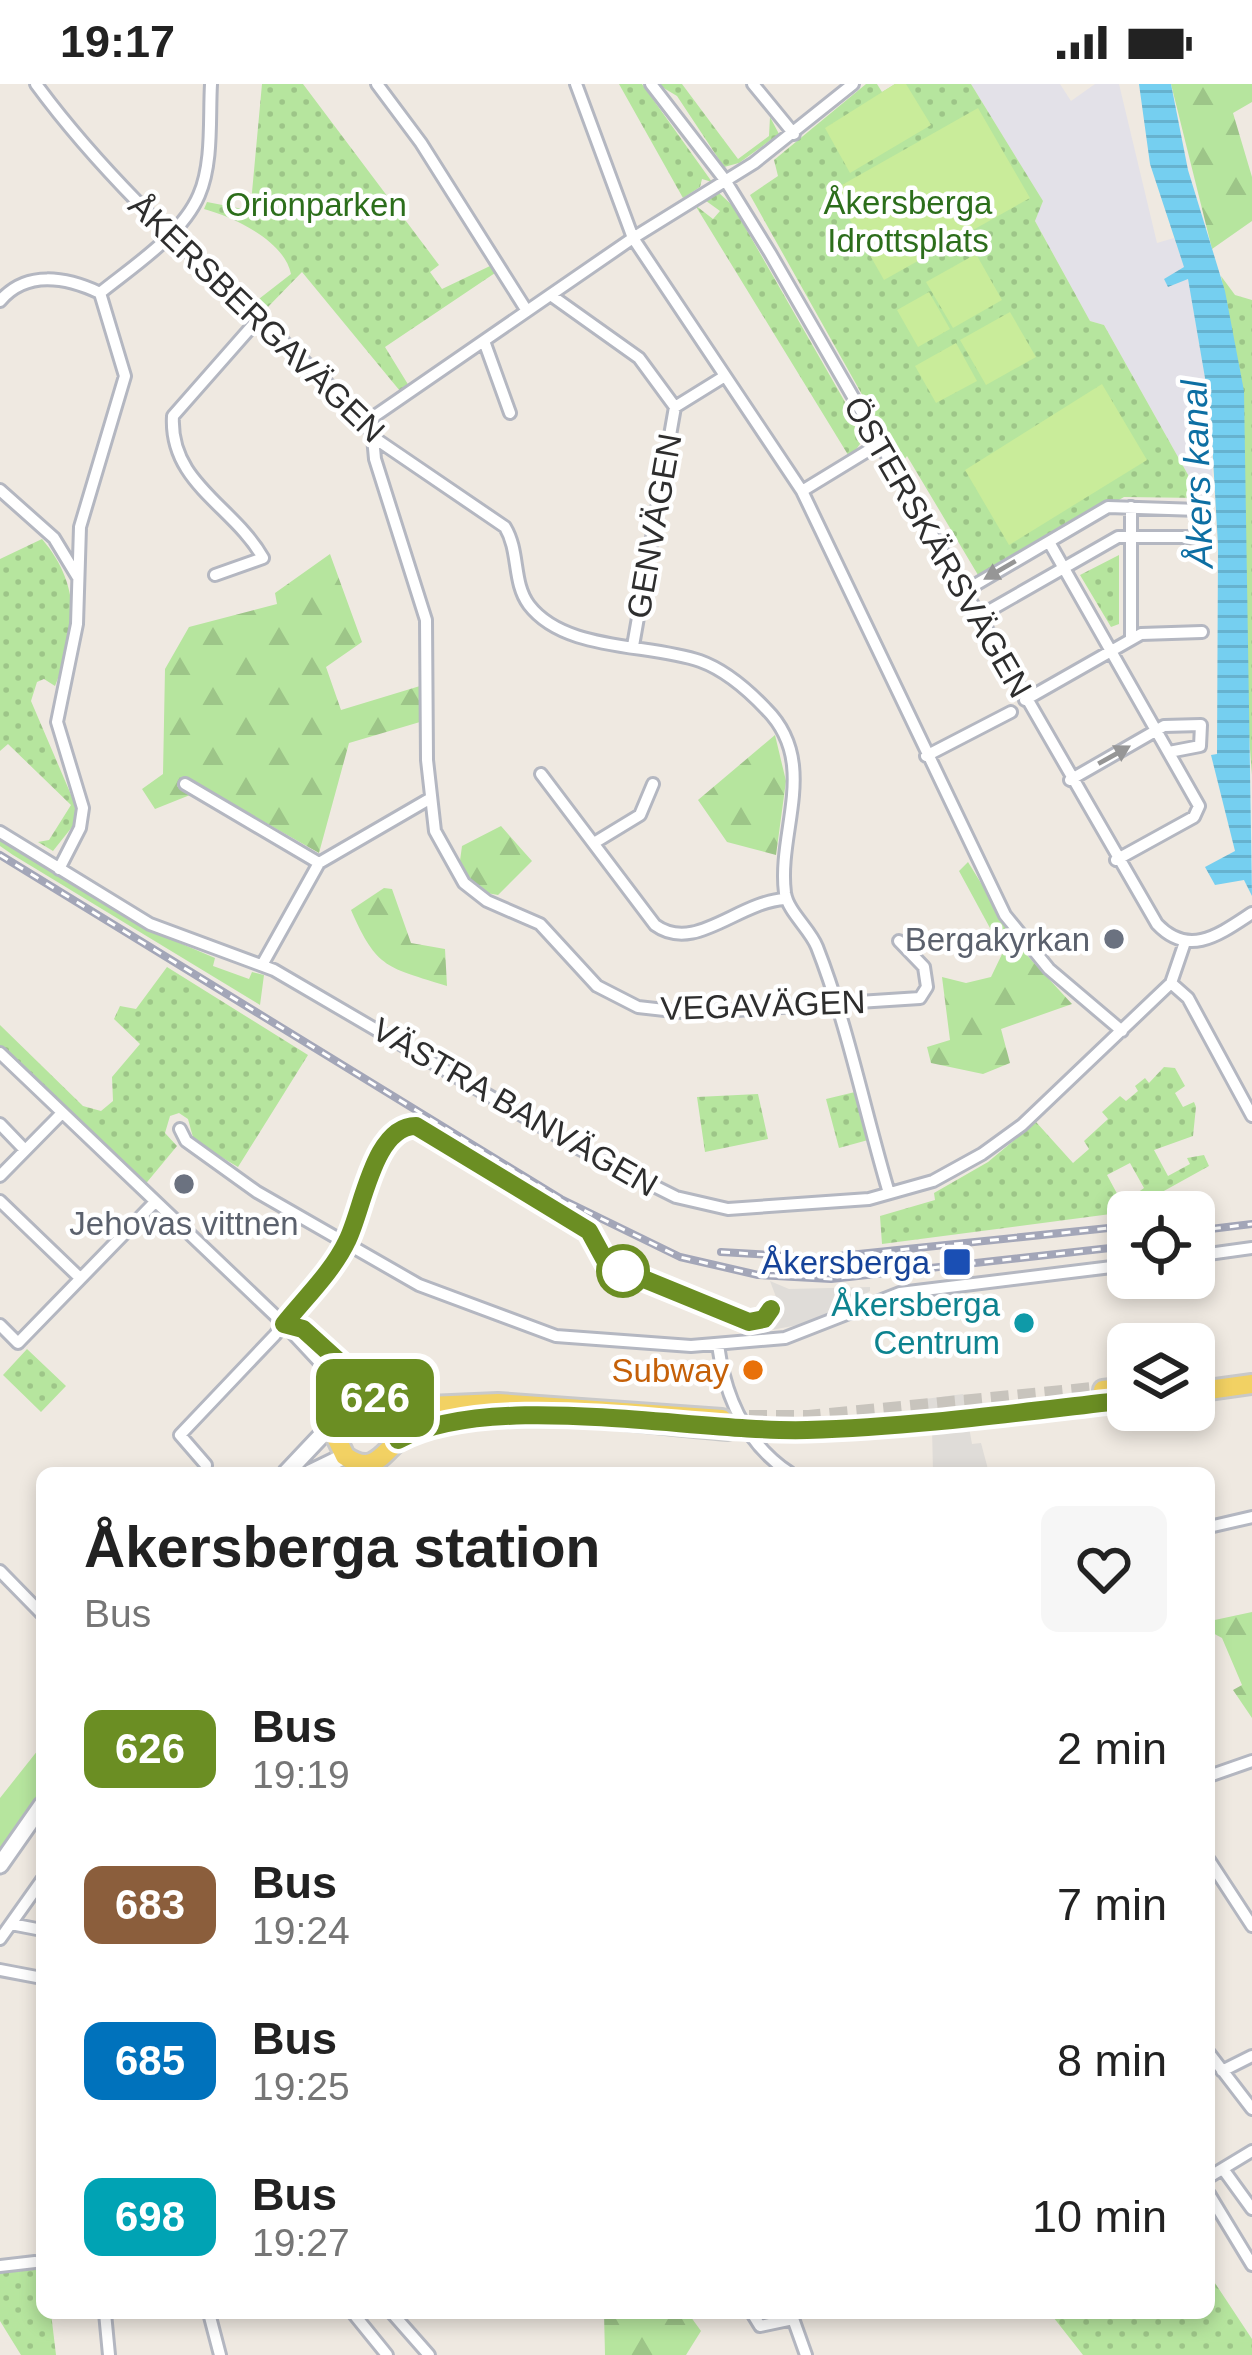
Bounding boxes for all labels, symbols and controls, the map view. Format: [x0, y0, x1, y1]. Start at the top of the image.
text: 19:17 [60, 16, 175, 67]
park label: Åkersberga Idrottsplats [824, 184, 993, 259]
street label: ÅKERSBERGAVÄGEN [122, 186, 392, 450]
park label: Orionparken [225, 186, 407, 223]
water label: Åkers kanal [1173, 378, 1221, 571]
street label: ÖSTERSKÄRSVÄGEN [837, 390, 1039, 704]
street label: GENVÄGEN [620, 431, 688, 621]
one-way arrow [984, 559, 1017, 580]
one-way arrow [1097, 746, 1131, 767]
place label: Bergakyrkan [905, 921, 1090, 958]
marker: Bergakyrkan [1101, 926, 1127, 952]
street label: VEGAVÄGEN [660, 983, 866, 1027]
street label: VÄSTRA BANVÄGEN [366, 1010, 664, 1204]
marker: Jehovas vittnen [171, 1171, 197, 1197]
map controls [1107, 1191, 1215, 1431]
button: locate [1107, 1191, 1215, 1299]
place label: Jehovas vittnen [69, 1205, 299, 1242]
place label: Åkersberga [761, 1244, 931, 1281]
unlabelled marker [598, 1246, 648, 1296]
marker: Åkersberga [941, 1246, 973, 1278]
place label: Åkersberga Centrum [831, 1286, 1001, 1361]
marker: Åkersberga Centrum [1011, 1310, 1037, 1336]
button: layers [1107, 1323, 1215, 1431]
place label: Subway [612, 1352, 729, 1389]
marker: Subway [740, 1357, 766, 1383]
line badge: 626 [306, 1359, 444, 1437]
text: 626 [340, 1374, 410, 1421]
button: heart [1041, 1506, 1167, 1632]
text: Åkersberga station [84, 1515, 600, 1579]
text: Bus [84, 1592, 151, 1635]
text: Bus [252, 1701, 337, 1752]
text: 2 min [1057, 1723, 1167, 1774]
text: 626 [115, 1725, 185, 1772]
text: 19:19 [252, 1753, 350, 1796]
text: Bus [252, 1857, 337, 1908]
text: 7 min [1057, 1879, 1167, 1930]
text: 683 [115, 1881, 185, 1928]
text: 19:24 [252, 1909, 350, 1952]
text: Bus [252, 2013, 337, 2064]
text: 8 min [1057, 2035, 1167, 2086]
text: 685 [115, 2037, 185, 2084]
text: 19:25 [252, 2065, 350, 2108]
text: Bus [252, 2169, 337, 2220]
text: 10 min [1032, 2191, 1167, 2242]
text: 698 [115, 2193, 185, 2240]
text: 19:27 [252, 2221, 350, 2264]

